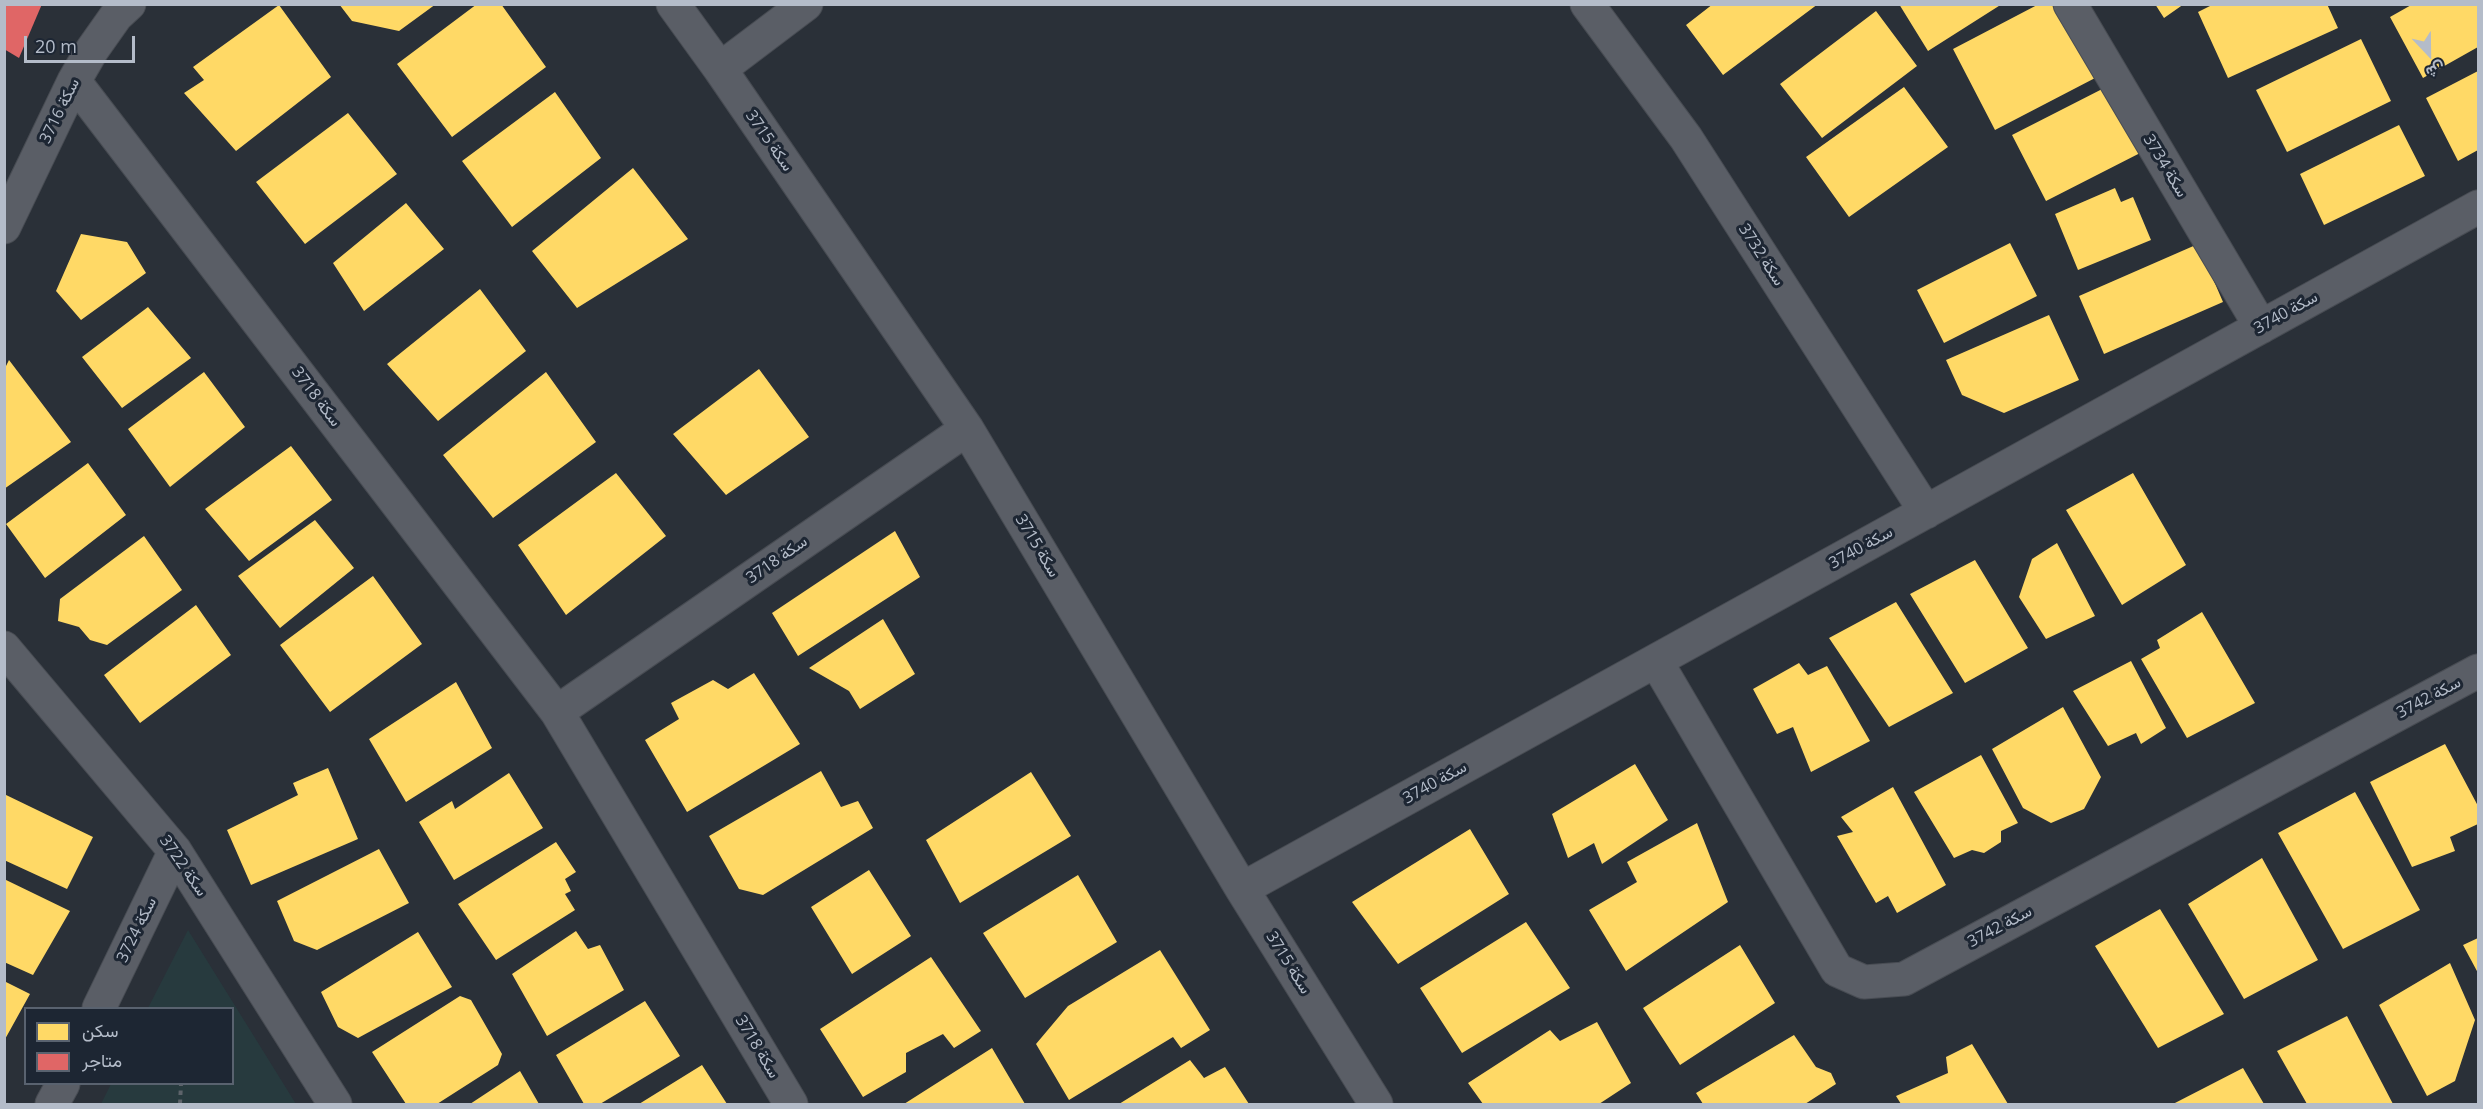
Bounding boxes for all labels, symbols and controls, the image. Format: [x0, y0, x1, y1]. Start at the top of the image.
scale bar [27, 24, 138, 62]
north arrow [2399, 24, 2459, 84]
text: 20 m [35, 34, 77, 58]
text: ش [2423, 57, 2449, 84]
street label: سكة 3716 [36, 75, 84, 147]
street label: سكة 3715 [741, 107, 797, 175]
street label: سكة 3734 [2139, 131, 2191, 201]
street label: سكة 3732 [1734, 220, 1788, 290]
street label: سكة 3740 [2251, 288, 2321, 338]
street label: سكة 3718 [287, 363, 345, 431]
street label: سكة 3715 [1011, 511, 1063, 581]
street label: سكة 3740 [1826, 523, 1896, 573]
street label: سكة 3718 [743, 532, 811, 588]
street label: سكة 3742 [2394, 673, 2464, 723]
street label: سكة 3740 [1400, 758, 1470, 808]
street label: سكة 3722 [155, 832, 211, 900]
street label: سكة 3724 [113, 894, 161, 966]
street label: سكة 3742 [1965, 902, 2035, 952]
street label: سكة 3715 [1261, 928, 1315, 998]
legend [24, 1007, 234, 1085]
street label: سكة 3718 [731, 1012, 783, 1082]
text: سكن [82, 1018, 118, 1042]
text: متاجر [82, 1048, 122, 1072]

